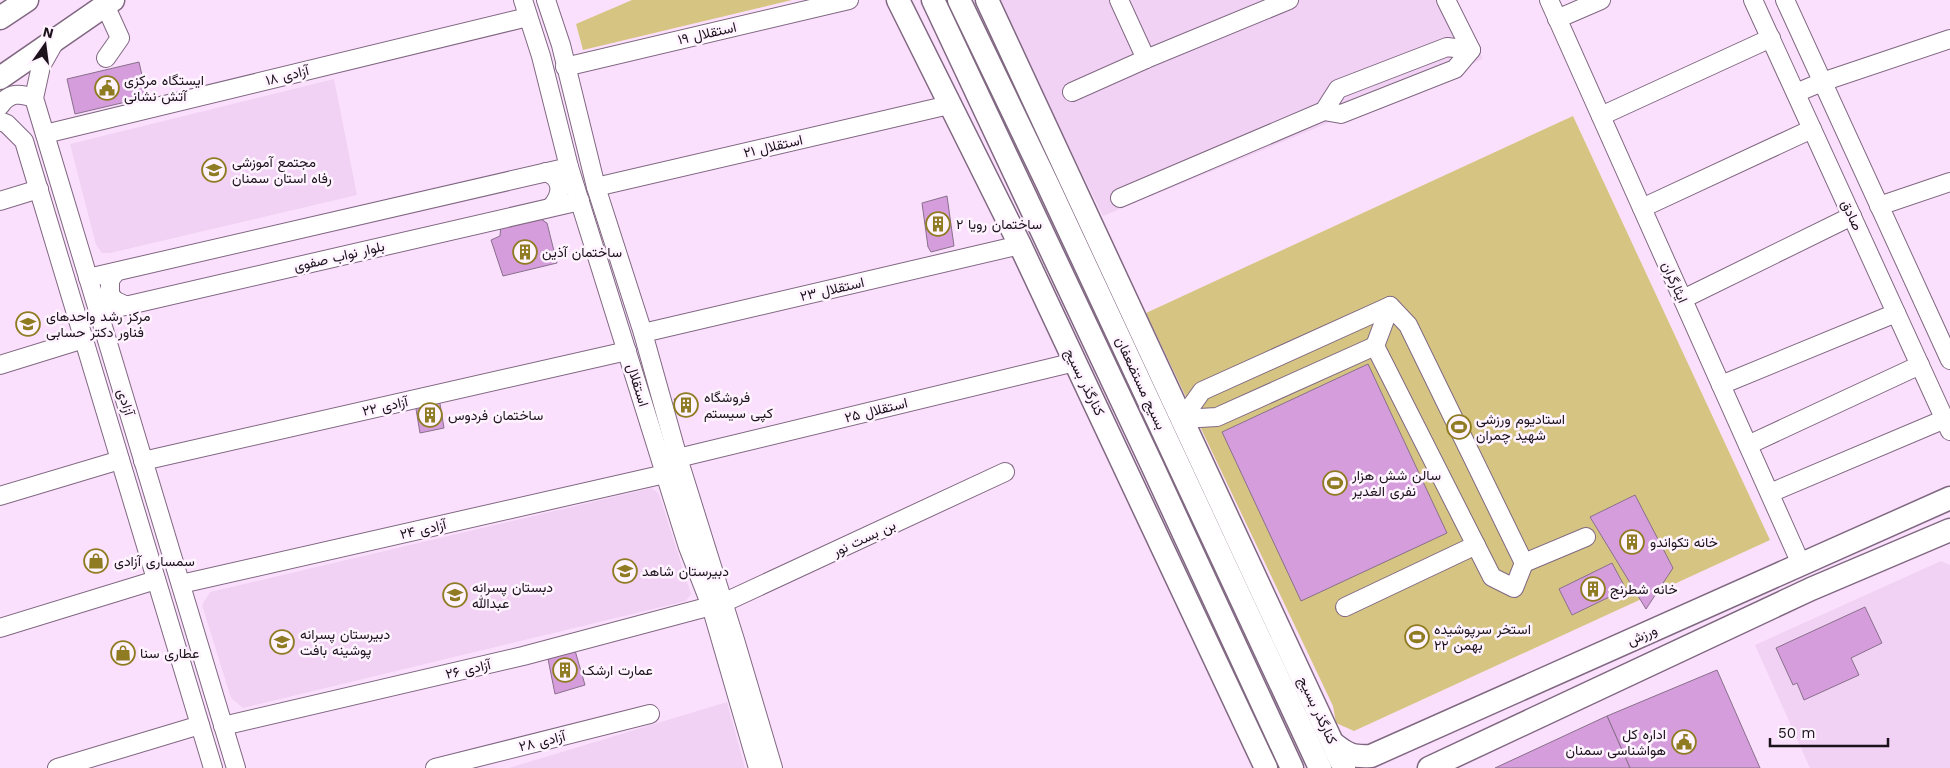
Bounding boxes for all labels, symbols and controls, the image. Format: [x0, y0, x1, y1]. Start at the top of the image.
street label: استقلال ۱۹ [676, 19, 738, 49]
north arrow [20, 20, 70, 70]
text: N [41, 23, 55, 41]
street label: آزادی ۱۸ [264, 61, 312, 89]
place label: ایستگاه مرکزی آتش نشانی [124, 72, 204, 105]
public building icon: ایستگاه مرکزی آتش نشانی [94, 75, 120, 101]
street label: استقلال ۲۱ [742, 131, 805, 163]
place label: مجتمع آموزشی رفاه استان سمنان [232, 154, 332, 187]
school or university icon: مجتمع آموزشی رفاه استان سمنان [201, 157, 227, 183]
street label: صادق [1837, 197, 1866, 233]
building icon: ساختمان رویا ۲ [925, 211, 951, 237]
place label: ساختمان رویا ۲ [956, 216, 1042, 233]
street label: بلوار نواب صفوی [292, 238, 386, 275]
building icon: ساختمان آذین [512, 239, 538, 265]
place label: ساختمان آذین [542, 244, 622, 261]
street label: ایثارگران [1658, 259, 1691, 306]
street label: استقلال ۲۳ [798, 274, 866, 306]
place label: مرکز رشد واحدهای فناور دکتر حسابی [46, 308, 151, 341]
school or university icon: مرکز رشد واحدهای فناور دکتر حسابی [15, 311, 41, 337]
street label: بسیج مستضعفان [1110, 334, 1170, 433]
street label: کنارگذر بسیج [1059, 346, 1108, 420]
street label: استقلال [622, 362, 652, 409]
street label: آزادی [113, 387, 138, 419]
place label: فروشگاه کپی سیستم [704, 389, 773, 423]
building icon: فروشگاه کپی سیستم [673, 392, 699, 418]
street label: آزادی ۲۲ [361, 393, 411, 420]
street label: استقلال ۲۵ [843, 394, 910, 427]
building icon: ساختمان فردوس [417, 402, 443, 428]
place label: ساختمان فردوس [448, 407, 543, 424]
place label: استادیوم ورزشی شهید چمران [1476, 411, 1565, 445]
sports icon: استادیوم ورزشی شهید چمران [1446, 414, 1472, 440]
place label: سالن شش هزار نفری الغدیر [1351, 467, 1441, 500]
sports icon: سالن شش هزار نفری الغدیر [1322, 470, 1348, 496]
street label: آزادی ۲۴ [398, 516, 450, 543]
street label: بن بست نور [829, 516, 899, 561]
building icon: خانه تکواندو [1619, 529, 1645, 555]
place label: خانه تکواندو [1650, 534, 1718, 551]
shop icon: سمساری آزادی [83, 548, 109, 574]
place label: سمساری آزادی [114, 553, 195, 570]
school or university icon: دبیرستان شاهد [612, 558, 638, 584]
place label: دبیرستان شاهد [642, 563, 729, 580]
building icon: خانه شطرنج [1580, 576, 1606, 602]
place label: دبستان پسرانه عبدالله [472, 579, 553, 612]
place label: خانه شطرنج [1610, 581, 1678, 600]
school or university icon: دبستان پسرانه عبدالله [442, 582, 468, 608]
place label: استخر سرپوشیده ۲۲ بهمن [1434, 621, 1531, 654]
street label: ورزش [1625, 621, 1660, 650]
sports icon: استخر سرپوشیده ۲۲ بهمن [1404, 624, 1430, 650]
place label: دبیرستان پسرانه پوشینه بافت [300, 626, 390, 660]
school or university icon: دبیرستان پسرانه پوشینه بافت [269, 629, 295, 655]
shop icon: عطاری سنا [110, 640, 136, 666]
place label: عطاری سنا [140, 645, 199, 662]
street label: آزادی ۲۶ [444, 656, 494, 683]
building icon: عمارت ارشک [552, 657, 578, 683]
place label: عمارت ارشک [582, 662, 653, 679]
street label: کنارگذر بسیج [1293, 674, 1341, 748]
scale bar [1770, 716, 1888, 748]
text: 50 m [1778, 724, 1815, 742]
place label: اداره کل هواشناسی سمنان [1566, 726, 1666, 759]
street label: آزادی ۲۸ [517, 727, 569, 755]
public building icon: اداره کل هواشناسی سمنان [1671, 729, 1697, 755]

